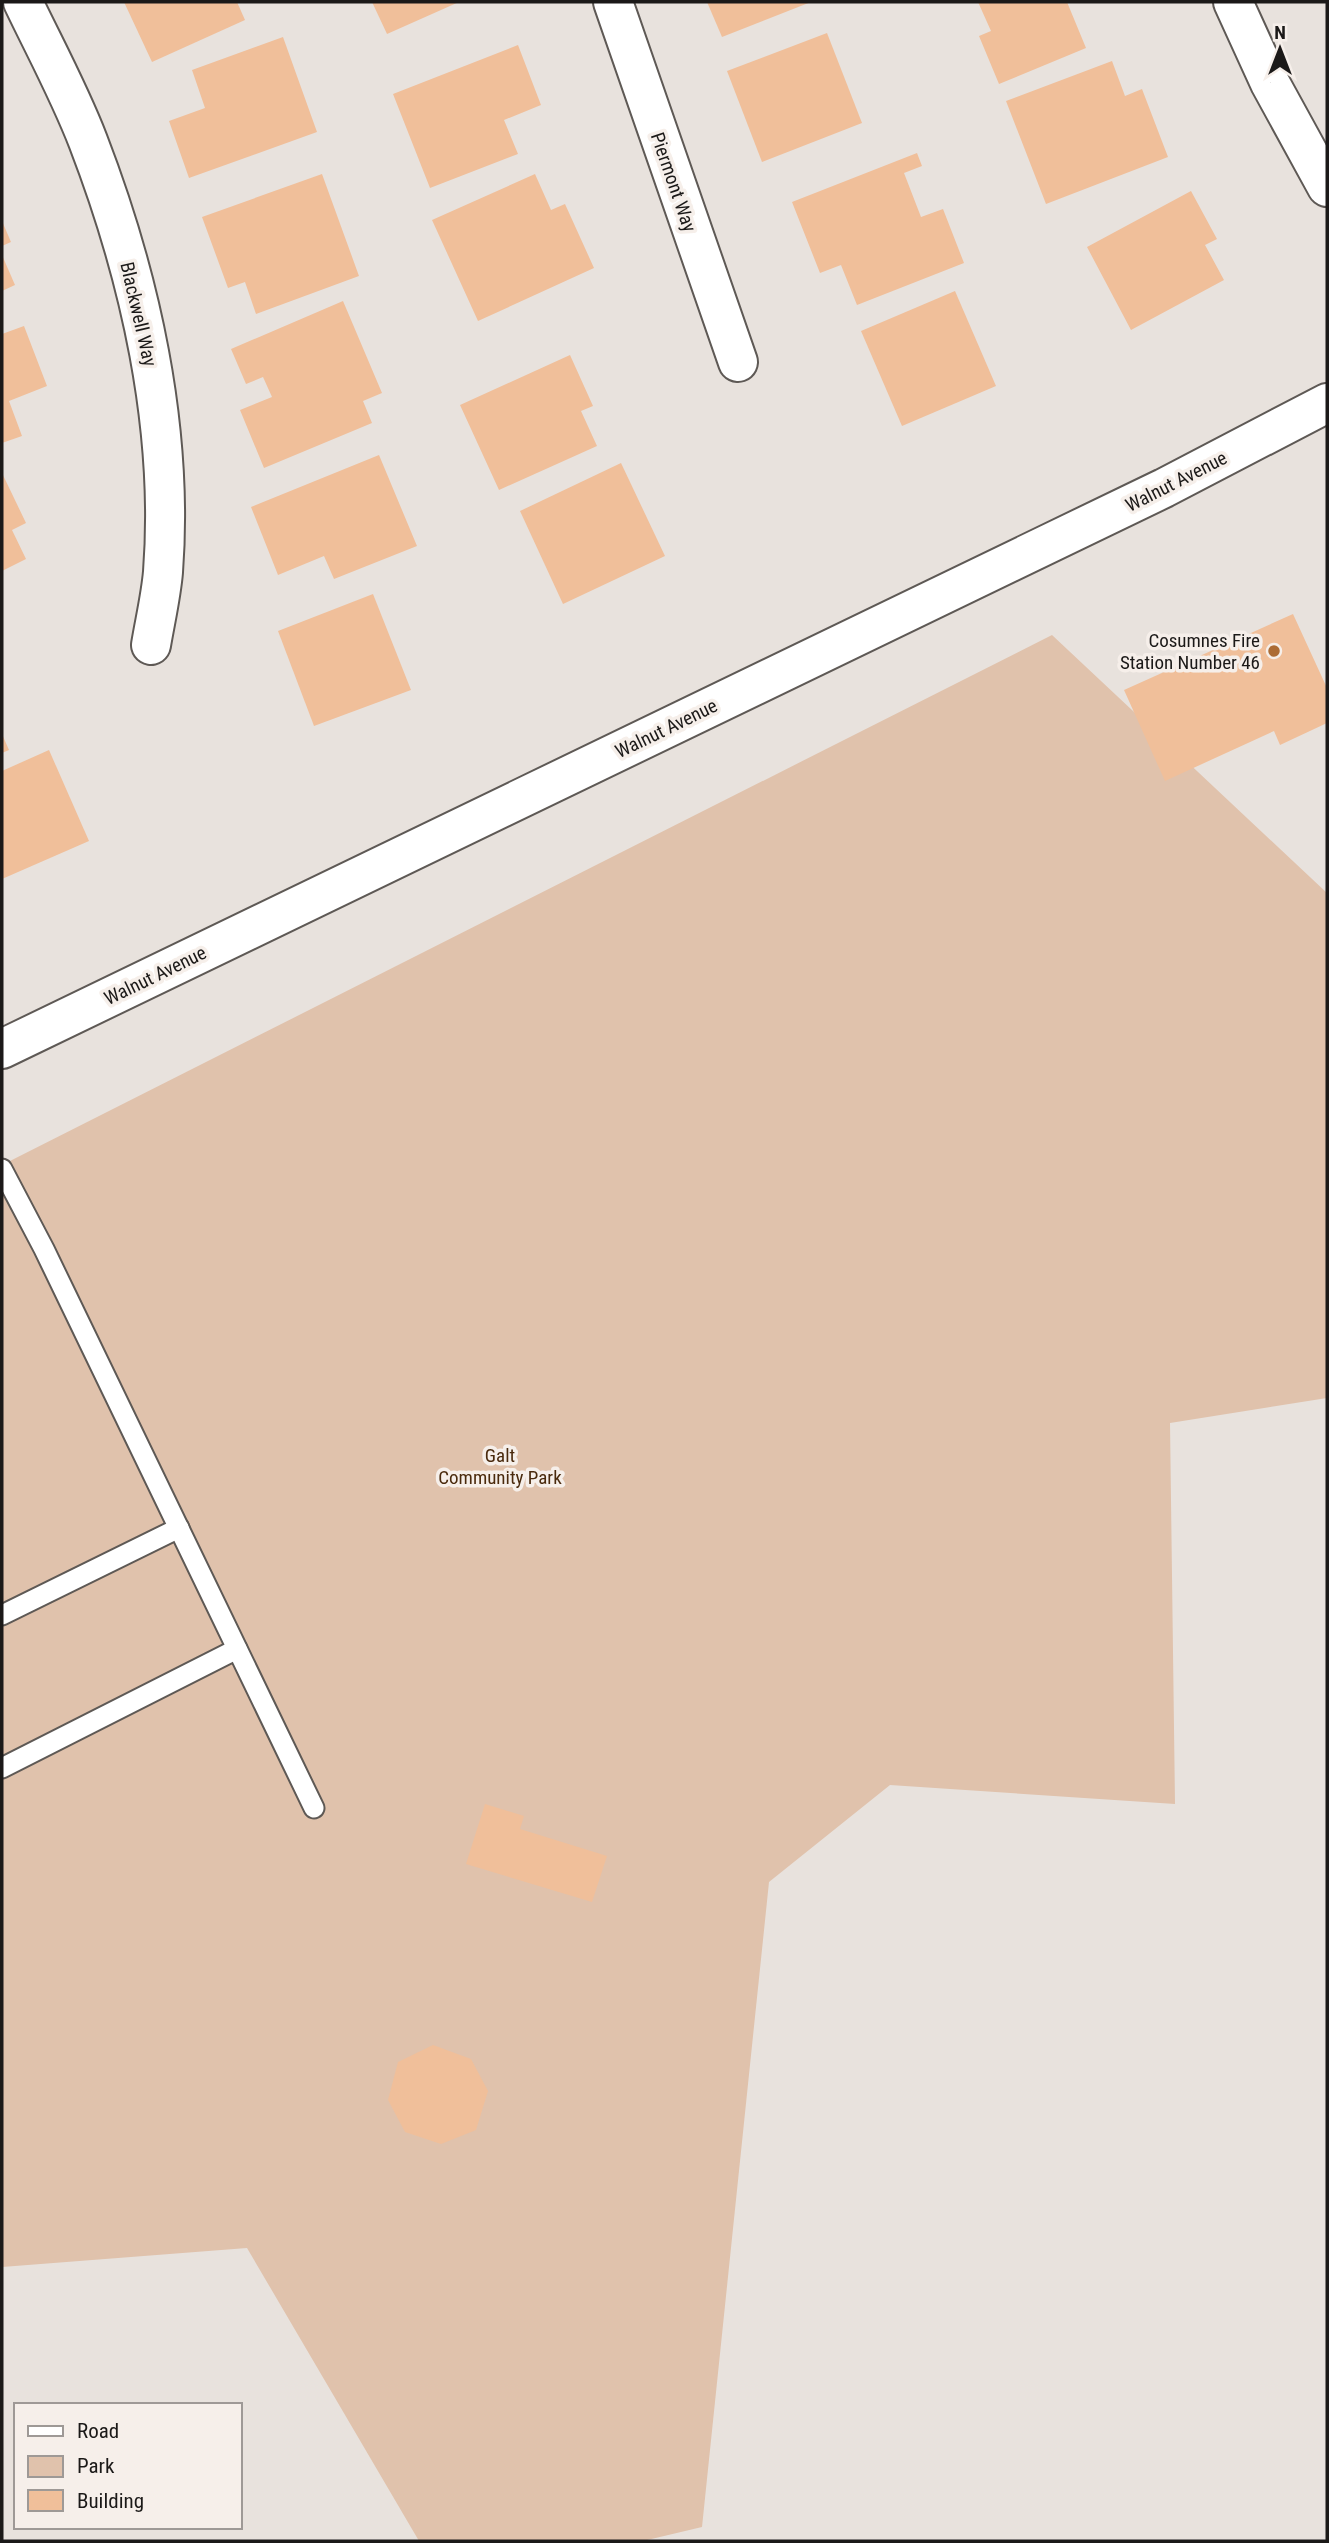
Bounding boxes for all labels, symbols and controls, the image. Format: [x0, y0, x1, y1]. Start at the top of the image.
north arrow [1245, 14, 1315, 84]
text: N [1274, 21, 1286, 44]
street label: Piermont Way [646, 129, 701, 235]
street label: Blackwell Way [115, 260, 162, 369]
street label: Walnut Avenue [1122, 446, 1231, 517]
place label: Cosumnes Fire Station Number 46 [1120, 629, 1260, 674]
marker: Cosumnes Fire Station Number 46 [1266, 643, 1282, 659]
street label: Walnut Avenue [611, 694, 721, 763]
street label: Walnut Avenue [100, 941, 210, 1010]
park label: Galt Community Park [438, 1444, 562, 1489]
legend [14, 2403, 242, 2529]
text: Road [77, 2419, 119, 2443]
text: Park [77, 2454, 115, 2478]
text: Building [77, 2489, 144, 2513]

